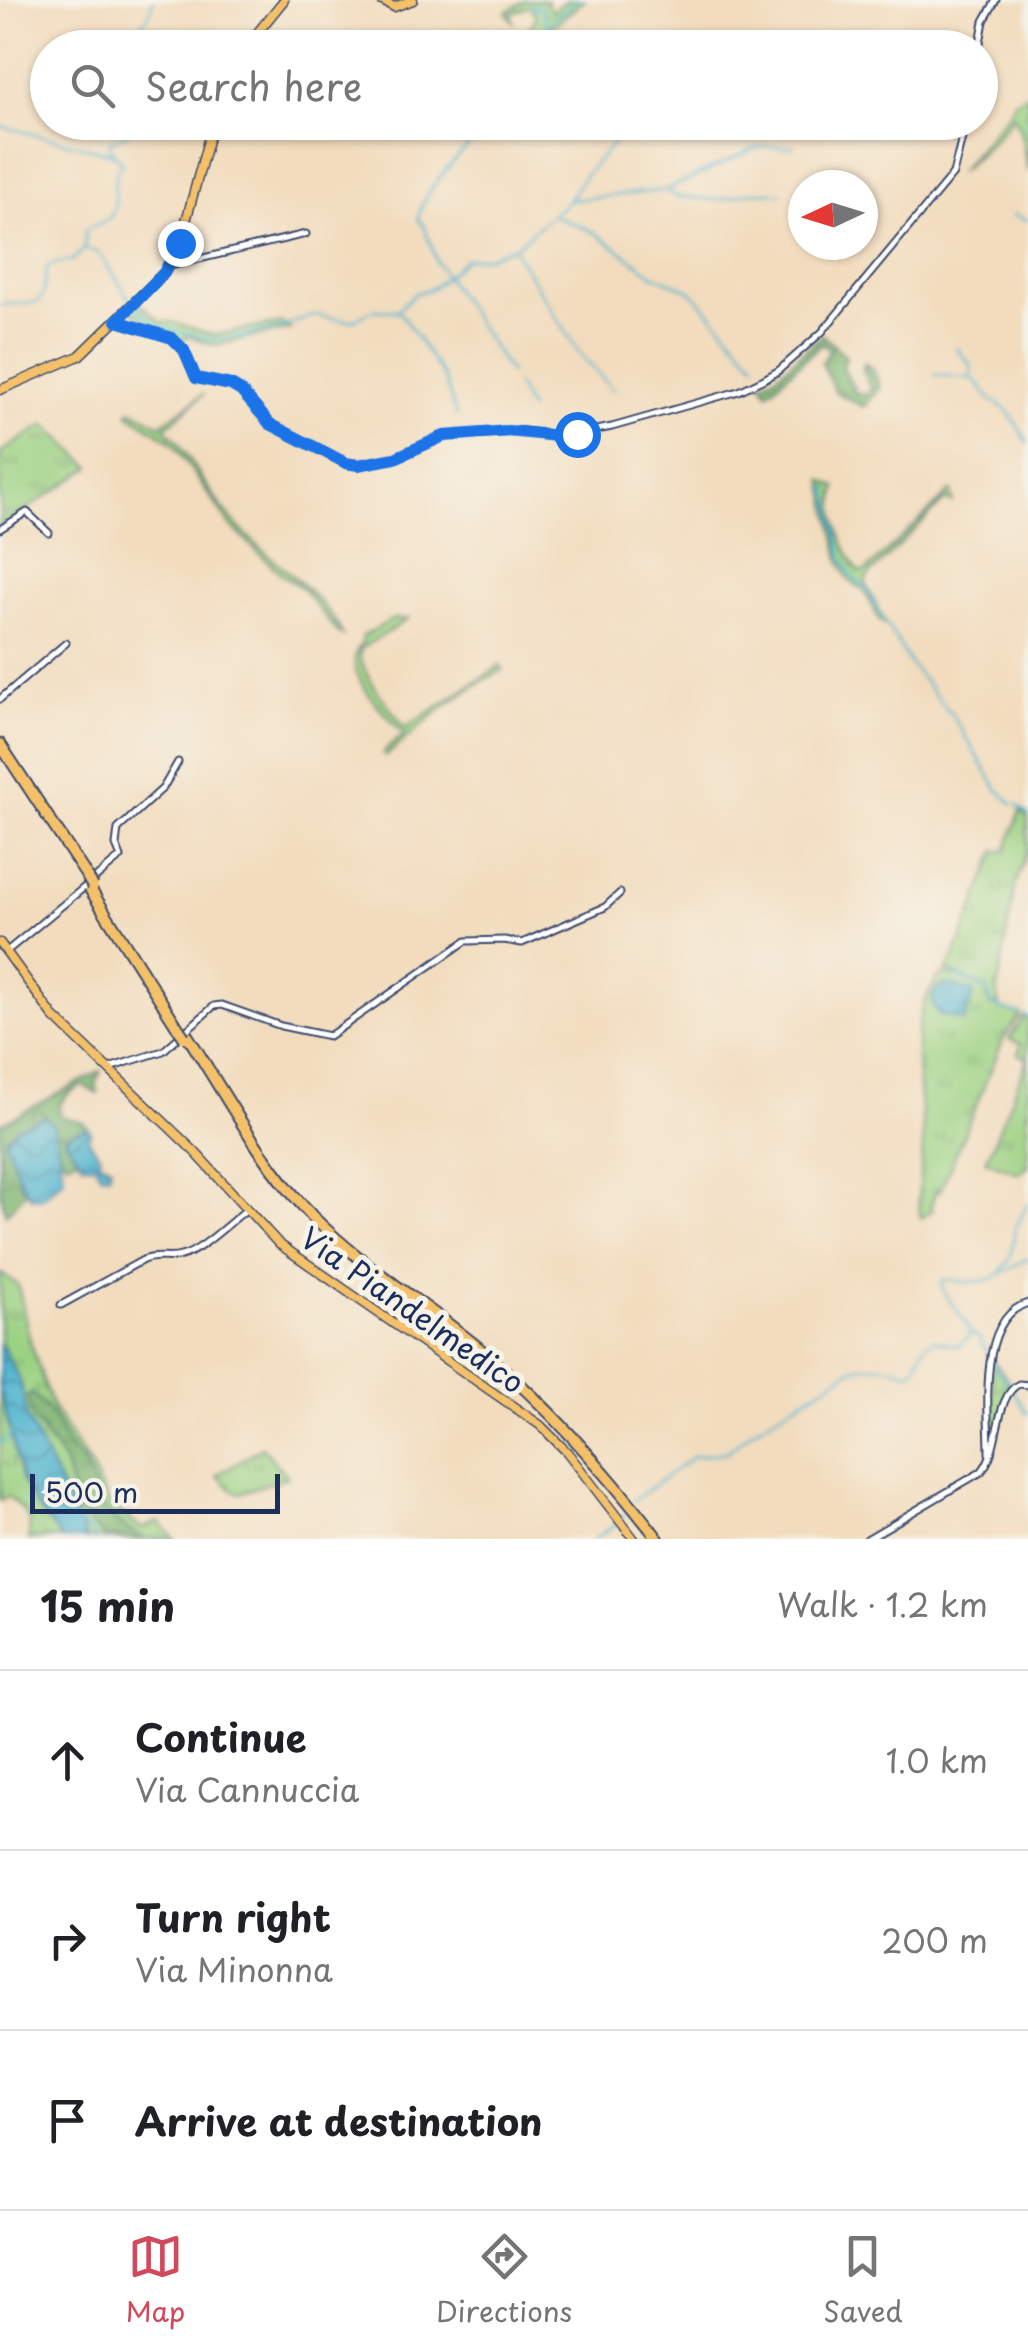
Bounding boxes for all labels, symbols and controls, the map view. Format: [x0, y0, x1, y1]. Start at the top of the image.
search box [30, 30, 998, 140]
text: Search here [145, 57, 362, 114]
icon: search [65, 58, 120, 113]
north arrow [788, 170, 878, 260]
route end [158, 221, 204, 267]
route start [555, 412, 601, 458]
street label: Via Piandelmedico [292, 1215, 534, 1403]
scale bar [30, 1469, 280, 1514]
text: 500 m [45, 1470, 138, 1513]
text: 15 min [40, 1573, 175, 1636]
text: Walk · 1.2 km [777, 1580, 988, 1628]
text: Continue [135, 1708, 306, 1765]
icon: ahead [40, 1733, 95, 1788]
text: 1.0 km [886, 1736, 988, 1784]
text: Via Cannuccia [135, 1765, 359, 1813]
text: Turn right [135, 1888, 331, 1945]
icon: right [40, 1913, 95, 1968]
text: 200 m [881, 1916, 988, 1964]
text: Via Minonna [135, 1945, 333, 1993]
text: Arrive at destination [135, 2092, 543, 2149]
icon: arrive [40, 2093, 95, 2148]
tab: Map [125, 2229, 185, 2332]
tab: Directions [436, 2229, 572, 2332]
tab: Saved [823, 2229, 903, 2332]

